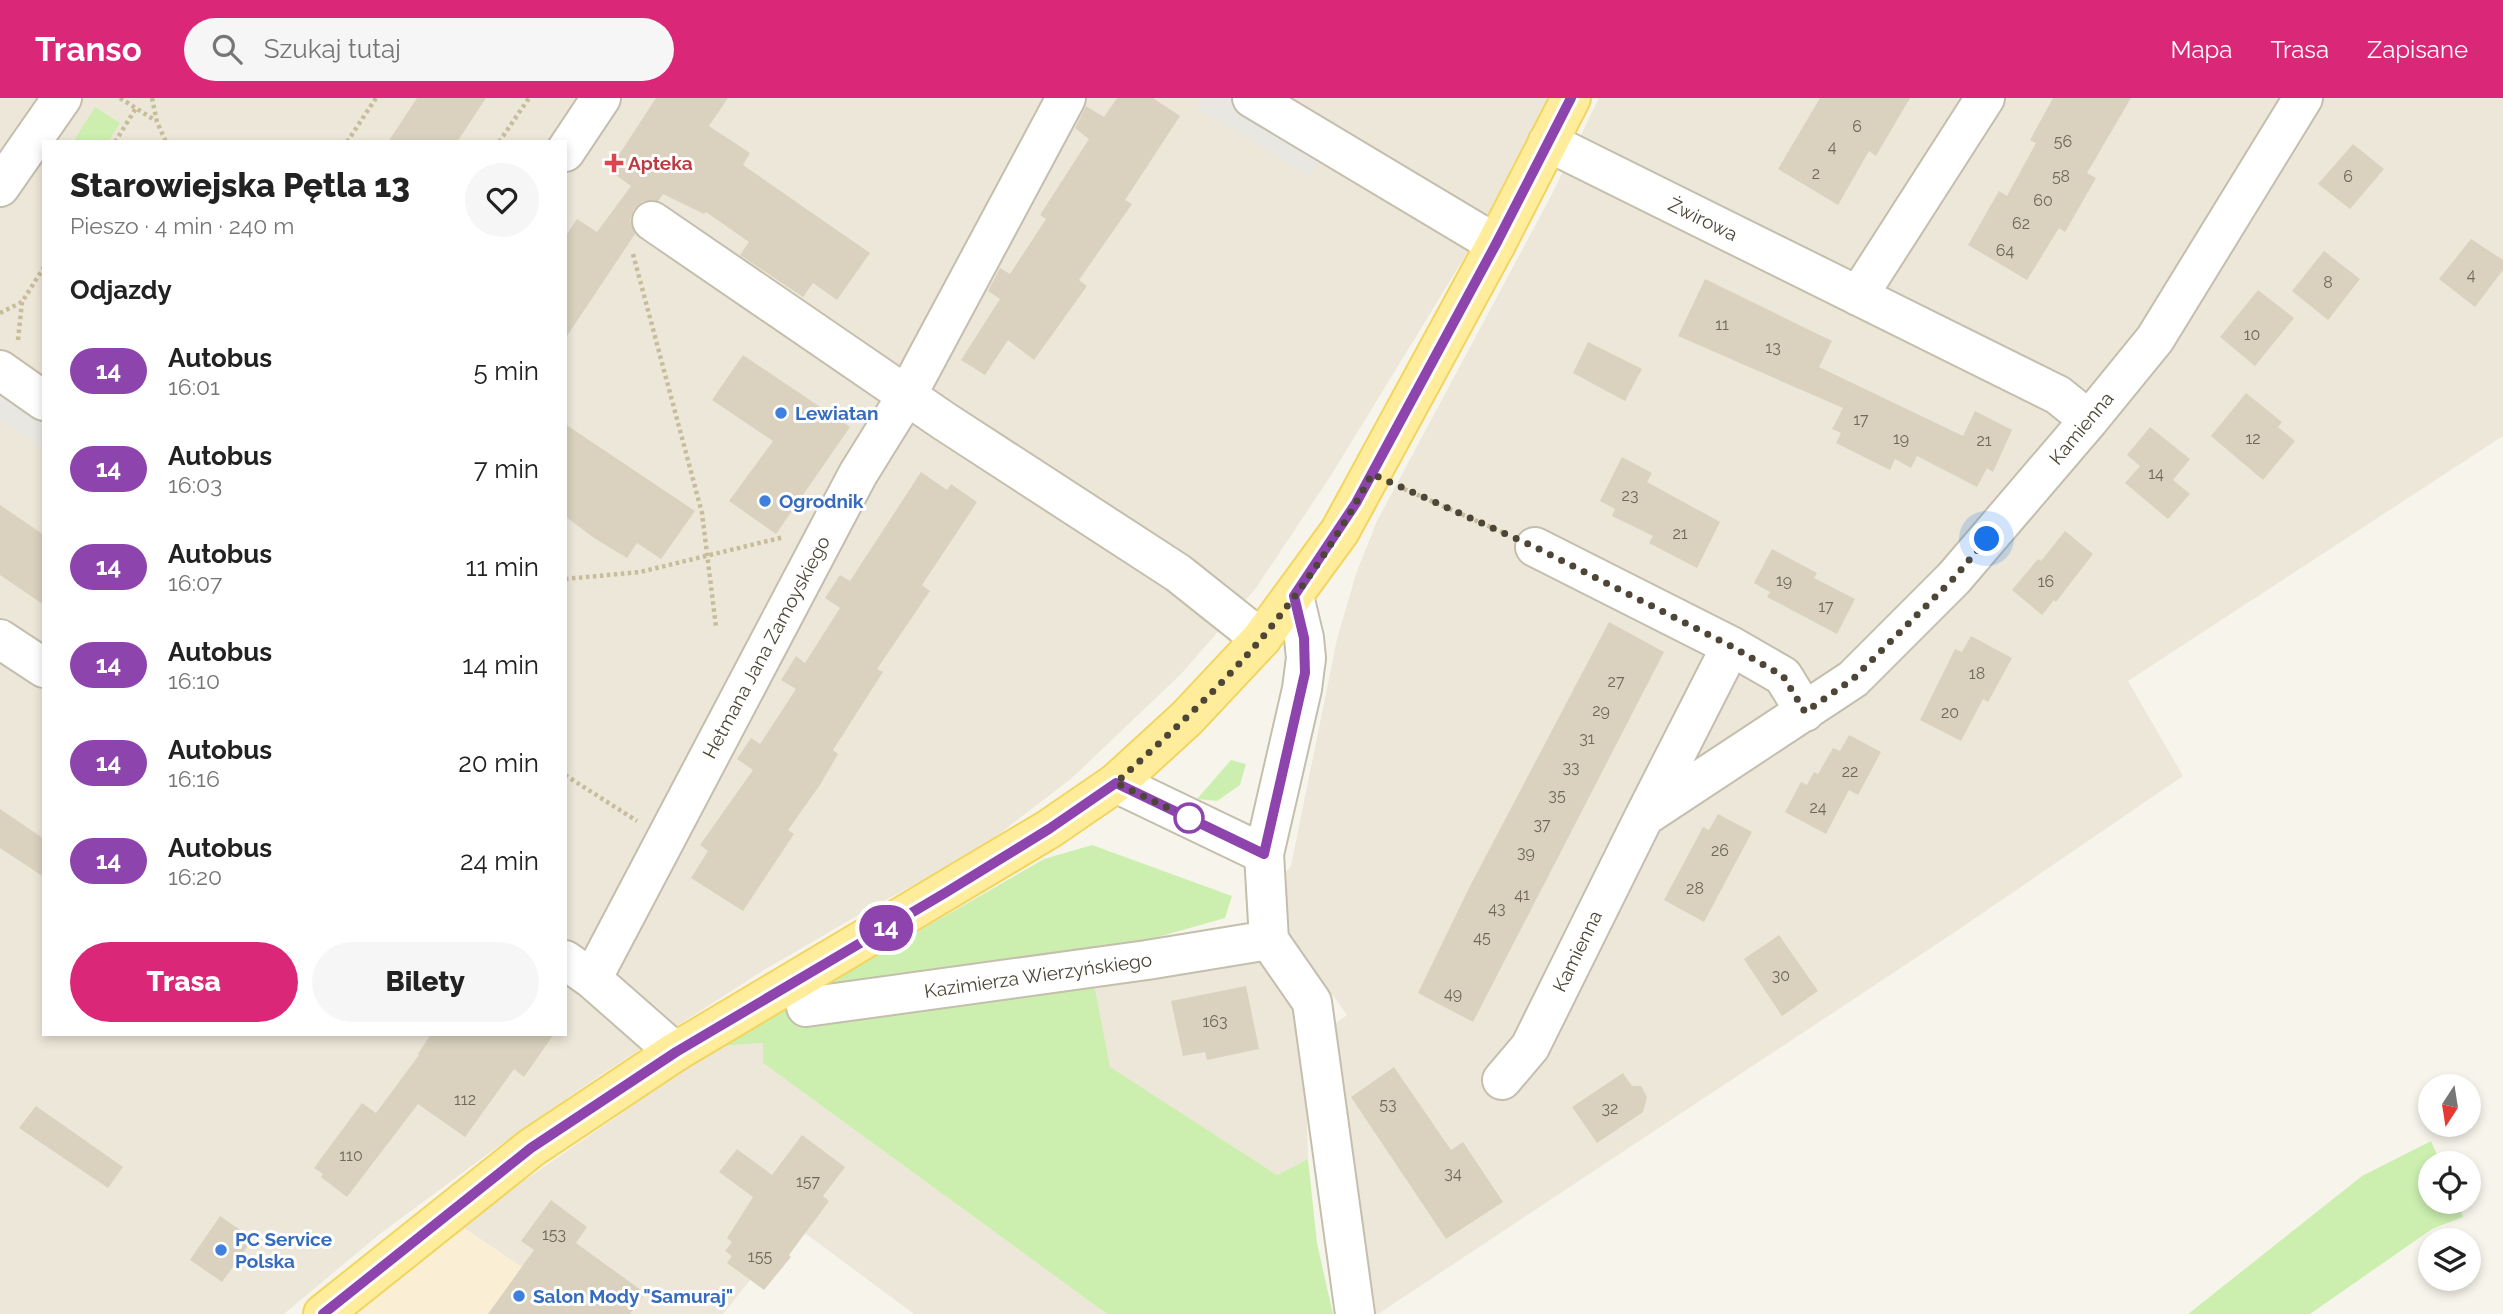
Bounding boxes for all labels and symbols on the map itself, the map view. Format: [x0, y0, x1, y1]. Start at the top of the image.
house number: 6 [1852, 117, 1862, 136]
house number: 56 [2054, 132, 2072, 151]
house number: 4 [1828, 137, 1837, 156]
place label: Apteka [628, 152, 693, 174]
marker: Apteka [606, 155, 622, 171]
house number: 2 [1812, 164, 1820, 183]
house number: 58 [2052, 167, 2070, 186]
house number: 6 [2343, 167, 2353, 186]
house number: 60 [2033, 191, 2053, 210]
street label: Żwirowa [1665, 193, 1741, 245]
house number: 62 [2012, 214, 2030, 233]
house number: 64 [1996, 241, 2014, 260]
house number: 4 [2467, 265, 2476, 284]
house number: 8 [2323, 273, 2333, 292]
house number: 11 [1715, 315, 1729, 334]
house number: 10 [2244, 325, 2260, 344]
house number: 13 [1765, 338, 1781, 357]
street label: Kamienna [2044, 387, 2118, 469]
place label: Lewiatan [795, 402, 878, 424]
marker: Lewiatan [773, 405, 789, 421]
house number: 17 [1853, 410, 1869, 429]
house number: 19 [1893, 429, 1909, 448]
house number: 12 [2245, 429, 2261, 448]
house number: 21 [1976, 431, 1992, 450]
house number: 14 [2148, 464, 2164, 483]
house number: 23 [1622, 486, 1638, 505]
place label: Ogrodnik [779, 490, 864, 512]
marker: Ogrodnik [757, 493, 773, 509]
your location [1969, 521, 2004, 556]
house number: 21 [1672, 524, 1688, 543]
street label: Hetmana Jana Zamoyskiego [698, 532, 834, 762]
house number: 19 [1776, 571, 1792, 590]
house number: 16 [2038, 572, 2054, 591]
house number: 17 [1818, 597, 1834, 616]
house number: 18 [1969, 664, 1985, 683]
house number: 27 [1608, 672, 1625, 691]
house number: 29 [1592, 701, 1610, 720]
house number: 20 [1941, 703, 1959, 722]
house number: 31 [1579, 729, 1595, 748]
house number: 33 [1562, 758, 1580, 777]
house number: 22 [1842, 762, 1858, 781]
house number: 35 [1548, 786, 1566, 805]
house number: 24 [1809, 798, 1827, 817]
unlabelled marker [1174, 803, 1204, 833]
house number: 37 [1533, 815, 1551, 834]
house number: 26 [1711, 841, 1729, 860]
house number: 39 [1517, 843, 1535, 862]
house number: 28 [1686, 879, 1704, 898]
house number: 41 [1514, 885, 1530, 904]
house number: 43 [1488, 899, 1506, 918]
line badge: 14 [854, 905, 917, 951]
street label: Kamienna [1548, 907, 1606, 995]
house number: 45 [1473, 928, 1491, 947]
street label: Kazimierza Wierzyńskiego [923, 948, 1153, 1002]
house number: 30 [1772, 966, 1790, 985]
house number: 49 [1444, 984, 1462, 1003]
house number: 163 [1202, 1012, 1228, 1031]
north arrow [2418, 1074, 2482, 1138]
house number: 112 [454, 1090, 476, 1109]
house number: 53 [1379, 1095, 1397, 1114]
house number: 32 [1602, 1099, 1618, 1118]
house number: 110 [339, 1146, 363, 1165]
house number: 34 [1444, 1164, 1462, 1183]
house number: 157 [796, 1172, 820, 1191]
house number: 153 [542, 1225, 566, 1244]
place label: PC Service Polska [235, 1228, 332, 1272]
marker: PC Service Polska [213, 1242, 229, 1258]
house number: 155 [748, 1247, 772, 1266]
place label: Salon Mody "Samuraj" [533, 1285, 733, 1307]
marker: Salon Mody "Samuraj" [511, 1288, 527, 1304]

